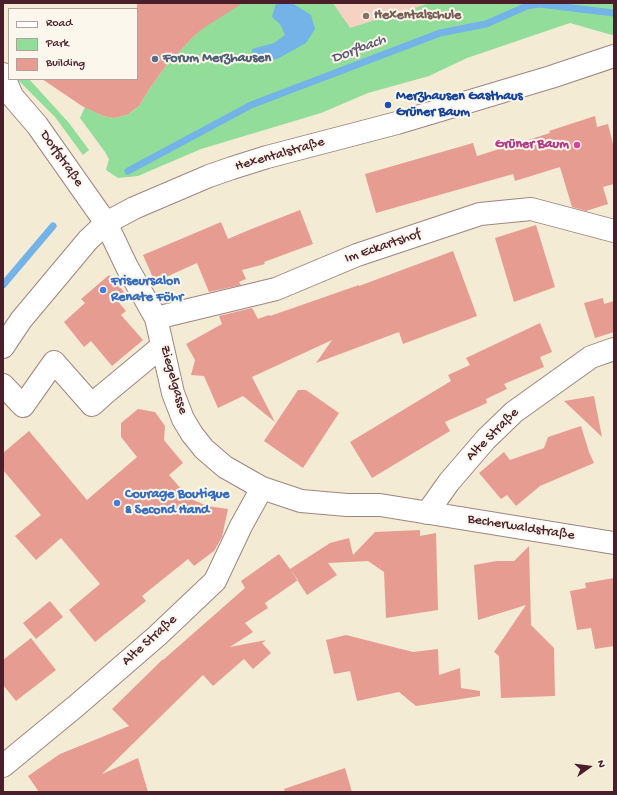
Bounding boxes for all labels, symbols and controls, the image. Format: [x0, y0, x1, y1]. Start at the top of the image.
legend [8, 8, 138, 80]
place label: Hexentalschule [374, 8, 461, 24]
marker: Hexentalschule [361, 11, 371, 21]
text: Road [46, 17, 72, 31]
water label: Dorfbach [329, 31, 389, 69]
text: Park [46, 37, 69, 51]
place label: Forum Merzhausen [163, 51, 271, 67]
marker: Forum Merzhausen [150, 54, 160, 64]
text: Building [46, 57, 85, 71]
place label: Merzhausen Gasthaus Grüner Baum [396, 89, 523, 122]
marker: Merzhausen Gasthaus Grüner Baum [383, 100, 393, 110]
street label: Dorfstraße [35, 128, 87, 190]
street label: Hexentalstraße [233, 134, 327, 176]
place label: Grüner Baum [495, 137, 569, 153]
marker: Grüner Baum [572, 140, 582, 150]
street label: Im Eckartshof [343, 226, 423, 268]
place label: Friseursalon Renate Föhr [111, 274, 183, 306]
marker: Friseursalon Renate Föhr [98, 285, 108, 295]
street label: Ziegelgasse [155, 344, 191, 416]
street label: Alte Straße [463, 405, 523, 465]
place label: Courage Boutique & Second Hand [125, 487, 230, 520]
marker: Courage Boutique & Second Hand [112, 498, 122, 508]
street label: Becherwaldstraße [466, 511, 576, 545]
street label: Alte Straße [119, 612, 181, 670]
north arrow [569, 747, 609, 787]
text: N [594, 759, 607, 769]

